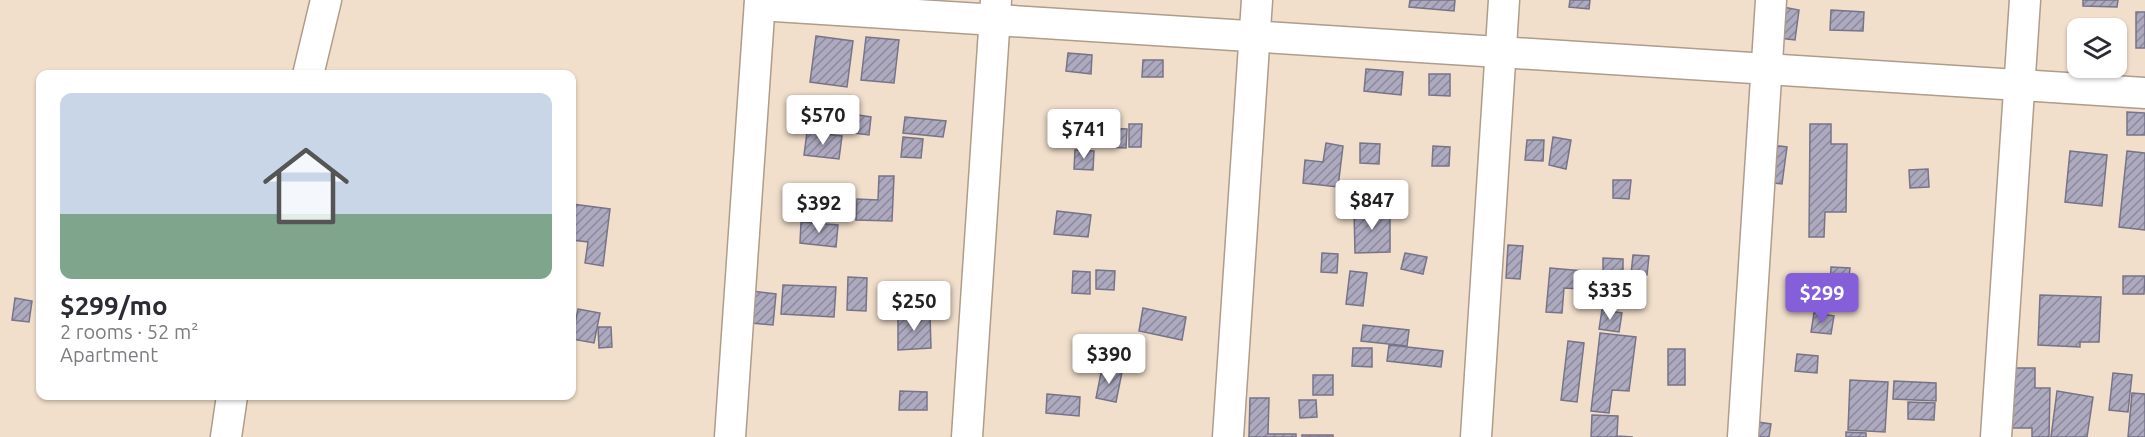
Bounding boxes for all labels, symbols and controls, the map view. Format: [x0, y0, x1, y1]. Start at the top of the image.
map controls [2067, 18, 2127, 78]
button: layers [2067, 18, 2127, 78]
pin: $570 [787, 95, 859, 146]
text: $570 [800, 103, 846, 126]
pin: $741 [1048, 109, 1120, 160]
text: $741 [1061, 117, 1107, 140]
icon: home [252, 132, 360, 240]
pin: $847 [1336, 180, 1408, 231]
pin: $392 [783, 183, 855, 234]
text: $847 [1349, 188, 1395, 211]
text: $392 [796, 191, 842, 214]
pin: $335 [1574, 270, 1646, 321]
pin: $299 [1786, 273, 1858, 324]
text: $335 [1587, 278, 1633, 301]
pin: $250 [878, 281, 950, 332]
text: $299 [1799, 281, 1845, 304]
text: $250 [891, 289, 937, 312]
text: $299/mo [60, 291, 168, 320]
text: 2 rooms · 52 m² [60, 320, 198, 343]
pin: $390 [1073, 334, 1145, 385]
text: $390 [1086, 342, 1132, 365]
text: Apartment [60, 343, 158, 366]

